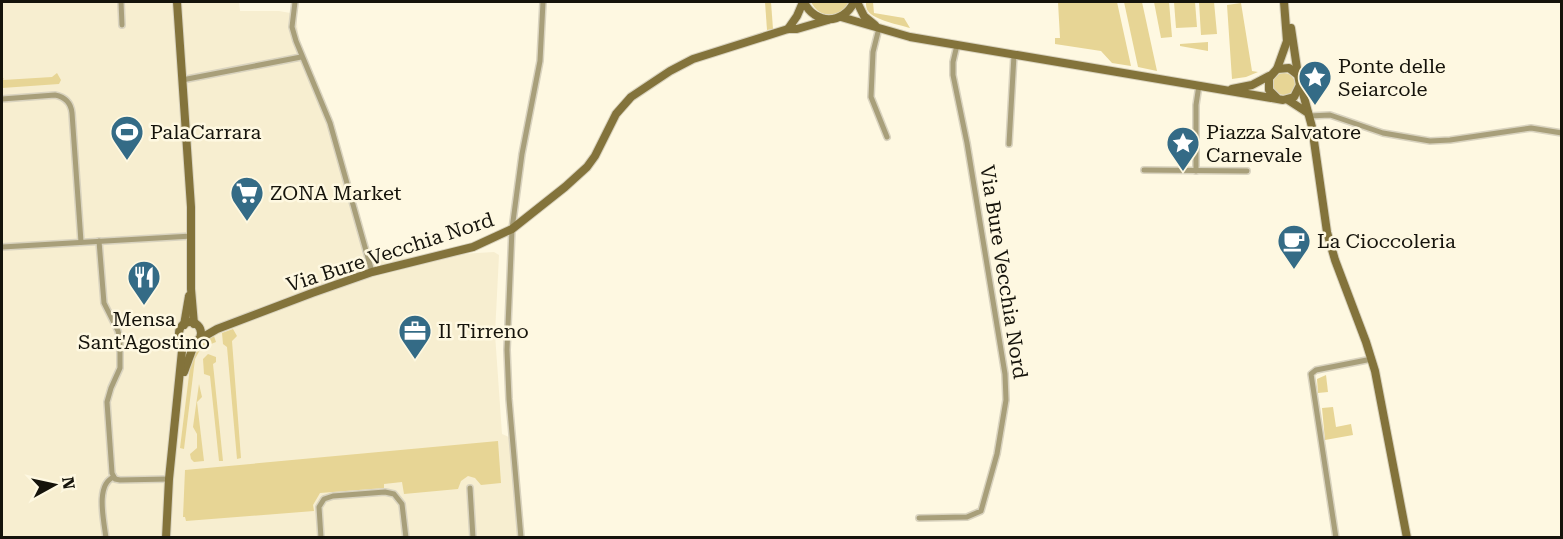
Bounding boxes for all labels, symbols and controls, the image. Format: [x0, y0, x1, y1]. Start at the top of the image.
place label: Ponte delle Seiarcole [1338, 54, 1446, 101]
place icon: Ponte delle Seiarcole [1297, 59, 1333, 106]
sports icon: PalaCarrara [109, 114, 145, 161]
place label: PalaCarrara [150, 120, 261, 144]
place label: Piazza Salvatore Carnevale [1206, 120, 1361, 167]
place icon: Piazza Salvatore Carnevale [1165, 125, 1201, 172]
street label: Via Bure Vecchia Nord [975, 163, 1033, 381]
supermarket icon: ZONA Market [229, 175, 265, 222]
place label: ZONA Market [270, 181, 402, 205]
street label: Via Bure Vecchia Nord [283, 207, 497, 297]
cafe icon: La Cioccoleria [1276, 223, 1312, 270]
place label: La Cioccoleria [1317, 229, 1456, 253]
restaurant icon: Mensa Sant'Agostino [126, 259, 162, 306]
place label: Mensa Sant'Agostino [78, 307, 210, 354]
office icon: Il Tirreno [397, 313, 433, 360]
place label: Il Tirreno [438, 319, 529, 343]
north arrow [24, 455, 84, 515]
text: N [58, 476, 79, 490]

